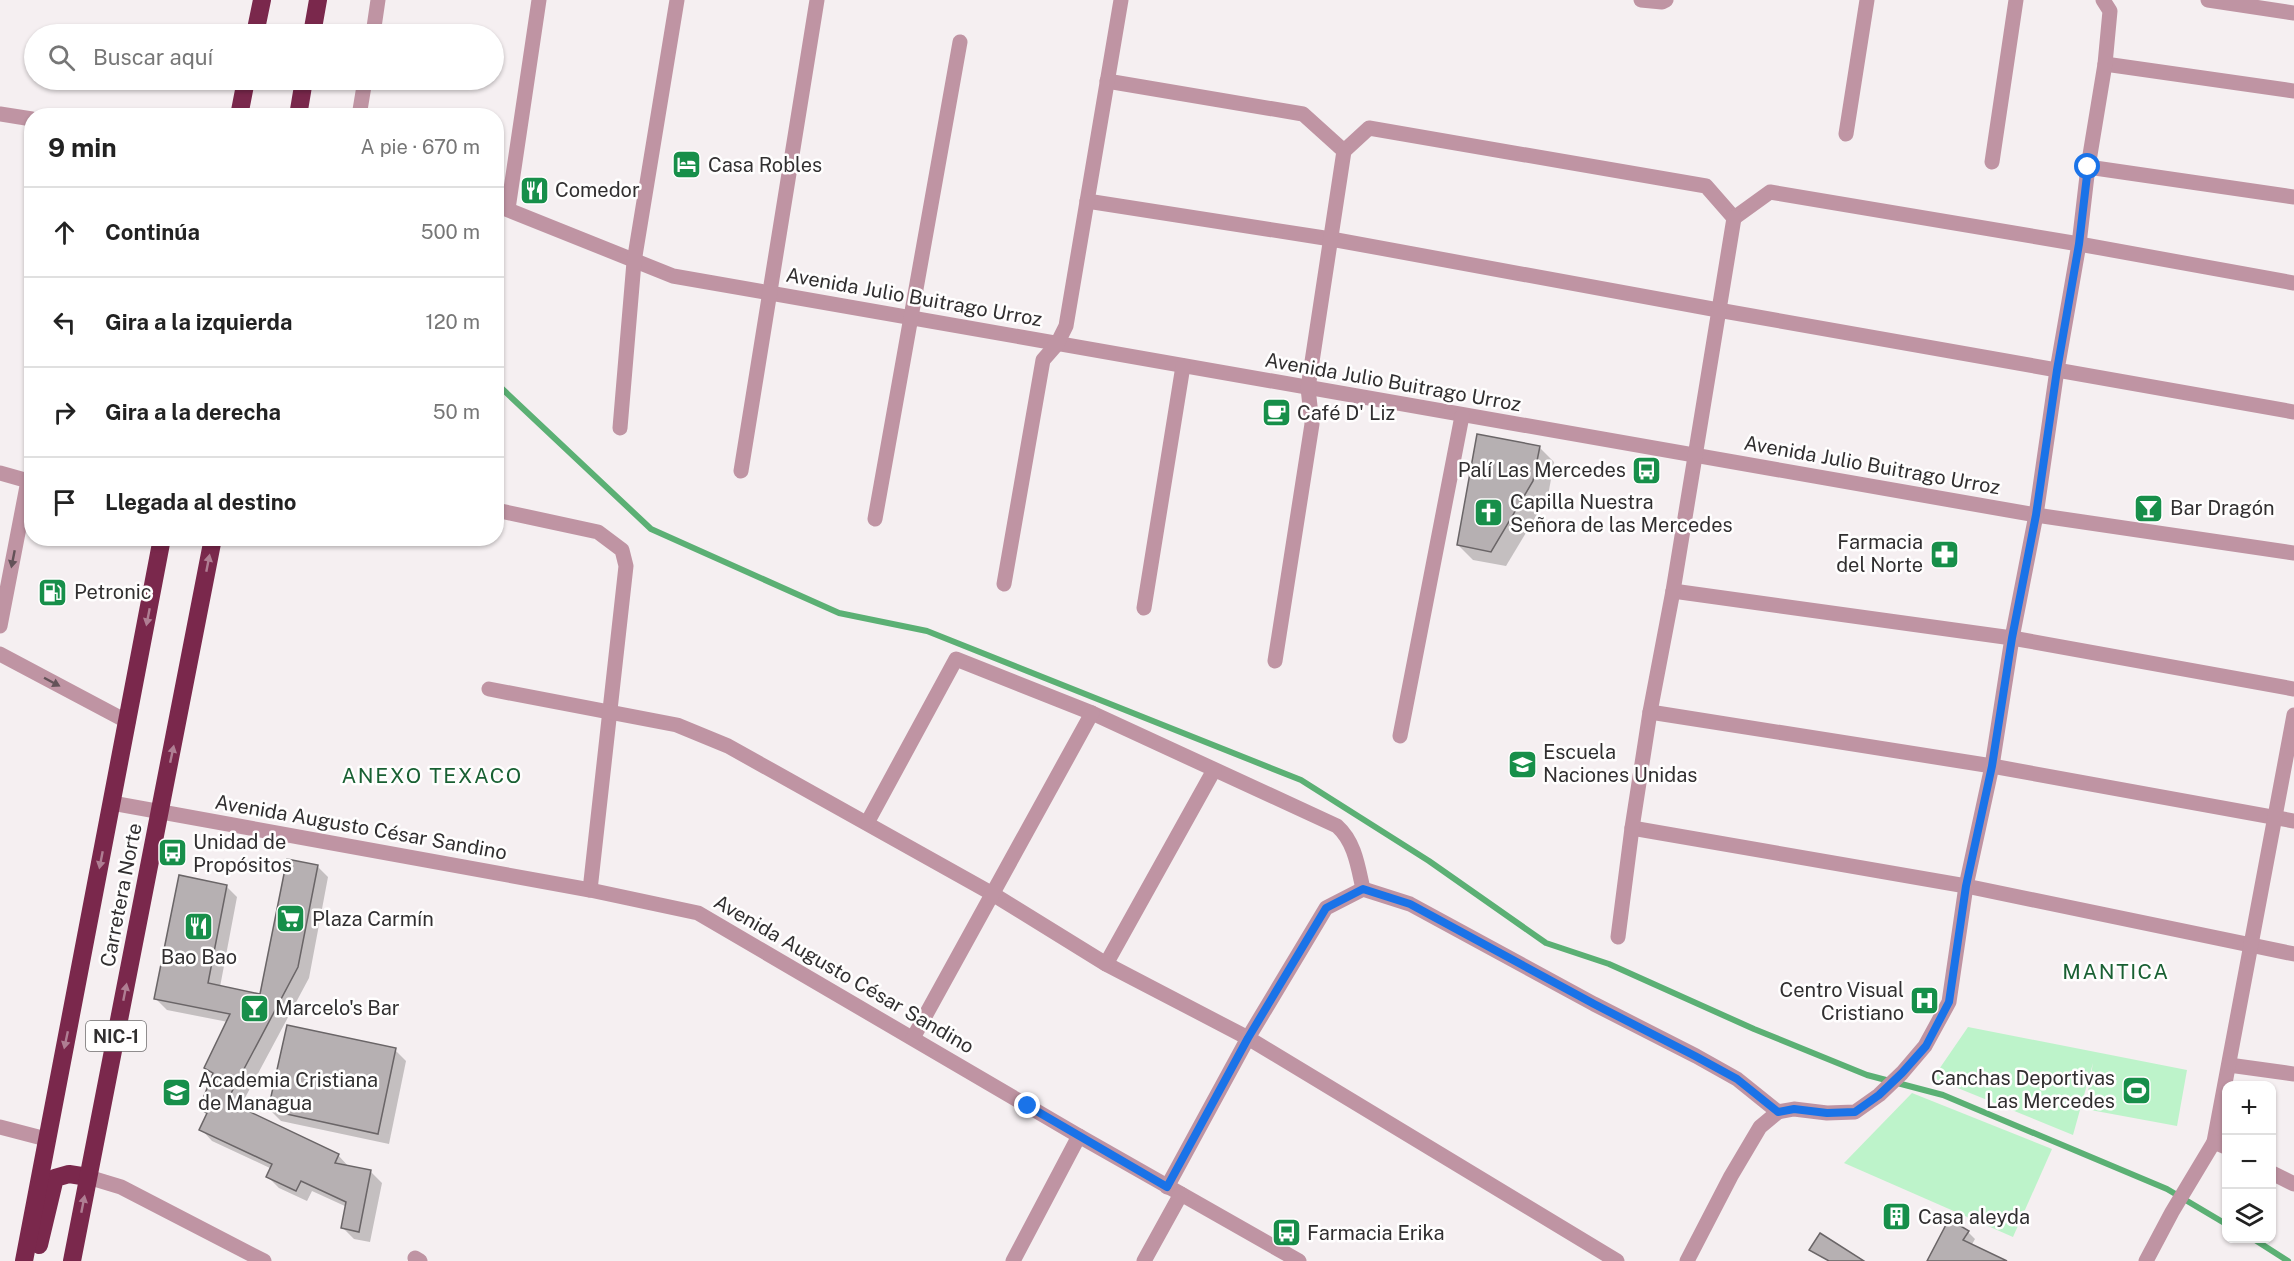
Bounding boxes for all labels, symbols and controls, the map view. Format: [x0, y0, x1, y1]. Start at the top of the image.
search box [24, 24, 504, 90]
icon: search [45, 41, 78, 74]
text: Buscar aquí [93, 44, 213, 70]
text: 9 min [48, 132, 117, 163]
text: A pie · 670 m [361, 135, 480, 159]
hotel icon: Casa Robles [671, 149, 703, 181]
place label: Casa Robles [708, 153, 822, 177]
route start [2074, 153, 2100, 179]
restaurant icon: Comedor [518, 174, 550, 206]
place label: Comedor [555, 178, 640, 202]
icon: ahead [48, 216, 81, 249]
text: Continúa [105, 219, 200, 245]
text: 500 m [421, 220, 480, 244]
street label: Avenida Julio Buitrago Urroz [784, 263, 1044, 331]
icon: left [48, 306, 81, 339]
text: Gira a la izquierda [105, 309, 292, 335]
text: 120 m [426, 310, 480, 334]
street label: Avenida Julio Buitrago Urroz [1263, 348, 1523, 416]
icon: right [48, 396, 81, 429]
cafe icon: Café D' Liz [1260, 397, 1292, 429]
text: Gira a la derecha [105, 399, 281, 425]
text: 50 m [433, 400, 480, 424]
place label: Café D' Liz [1297, 401, 1395, 425]
street label: Avenida Julio Buitrago Urroz [1742, 431, 2002, 499]
bus stop icon: Palí Las Mercedes [1631, 454, 1663, 486]
place label: Palí Las Mercedes [1458, 458, 1626, 482]
icon: arrive [48, 486, 81, 519]
text: Llegada al destino [105, 489, 296, 515]
place label: Capilla Nuestra Señora de las Mercedes [1510, 490, 1733, 537]
bar icon: Bar Dragón [2133, 492, 2165, 524]
place label: Bar Dragón [2170, 496, 2275, 520]
church icon: Capilla Nuestra Señora de las Mercedes [1473, 497, 1505, 529]
place label: Farmacia del Norte [1836, 530, 1923, 577]
pharmacy icon: Farmacia del Norte [1928, 538, 1960, 570]
one-way arrow [8, 550, 17, 569]
one-way arrow [204, 553, 213, 572]
fuel station icon: Petronic [37, 576, 69, 608]
place label: Petronic [74, 580, 152, 604]
one-way arrow [143, 607, 152, 626]
one-way arrow [43, 677, 60, 686]
place label: Escuela Naciones Unidas [1543, 740, 1697, 787]
one-way arrow [168, 745, 177, 764]
school or university icon: Escuela Naciones Unidas [1506, 748, 1538, 780]
district label: ANEXO TEXACO [341, 763, 523, 788]
street label: Avenida Augusto César Sandino [213, 789, 509, 865]
street label: Carretera Norte [95, 821, 147, 969]
place label: Unidad de Propósitos [193, 830, 292, 877]
bus stop icon: Unidad de Propósitos [156, 837, 188, 869]
one-way arrow [96, 851, 105, 870]
street label: Avenida Augusto César Sandino [710, 890, 978, 1058]
supermarket icon: Plaza Carmín [275, 903, 307, 935]
place label: Plaza Carmín [312, 907, 434, 931]
restaurant icon: Bao Bao [183, 910, 215, 942]
place label: Bao Bao [161, 945, 237, 969]
district label: MANTICA [2062, 959, 2170, 984]
place label: Centro Visual Cristiano [1780, 978, 1904, 1025]
one-way arrow [121, 982, 130, 1001]
hospital icon: Centro Visual Cristiano [1909, 985, 1941, 1017]
bar icon: Marcelo's Bar [238, 992, 270, 1024]
place label: Marcelo's Bar [275, 996, 400, 1020]
road number: NIC-1 [86, 1021, 146, 1051]
one-way arrow [61, 1031, 70, 1050]
place label: Canchas Deportivas Las Mercedes [1931, 1066, 2115, 1113]
place label: Academia Cristiana de Managua [198, 1068, 378, 1115]
sports icon: Canchas Deportivas Las Mercedes [2120, 1074, 2152, 1106]
school or university icon: Academia Cristiana de Managua [161, 1076, 193, 1108]
map controls [2222, 1081, 2276, 1243]
button: + [2222, 1081, 2276, 1135]
route end [1014, 1092, 1040, 1118]
button: − [2222, 1135, 2276, 1189]
button: layers [2222, 1189, 2276, 1243]
one-way arrow [79, 1194, 88, 1213]
building icon: Casa aleyda [1881, 1201, 1913, 1233]
place label: Casa aleyda [1918, 1205, 2030, 1229]
bus stop icon: Farmacia Erika [1270, 1217, 1302, 1249]
place label: Farmacia Erika [1307, 1221, 1445, 1245]

